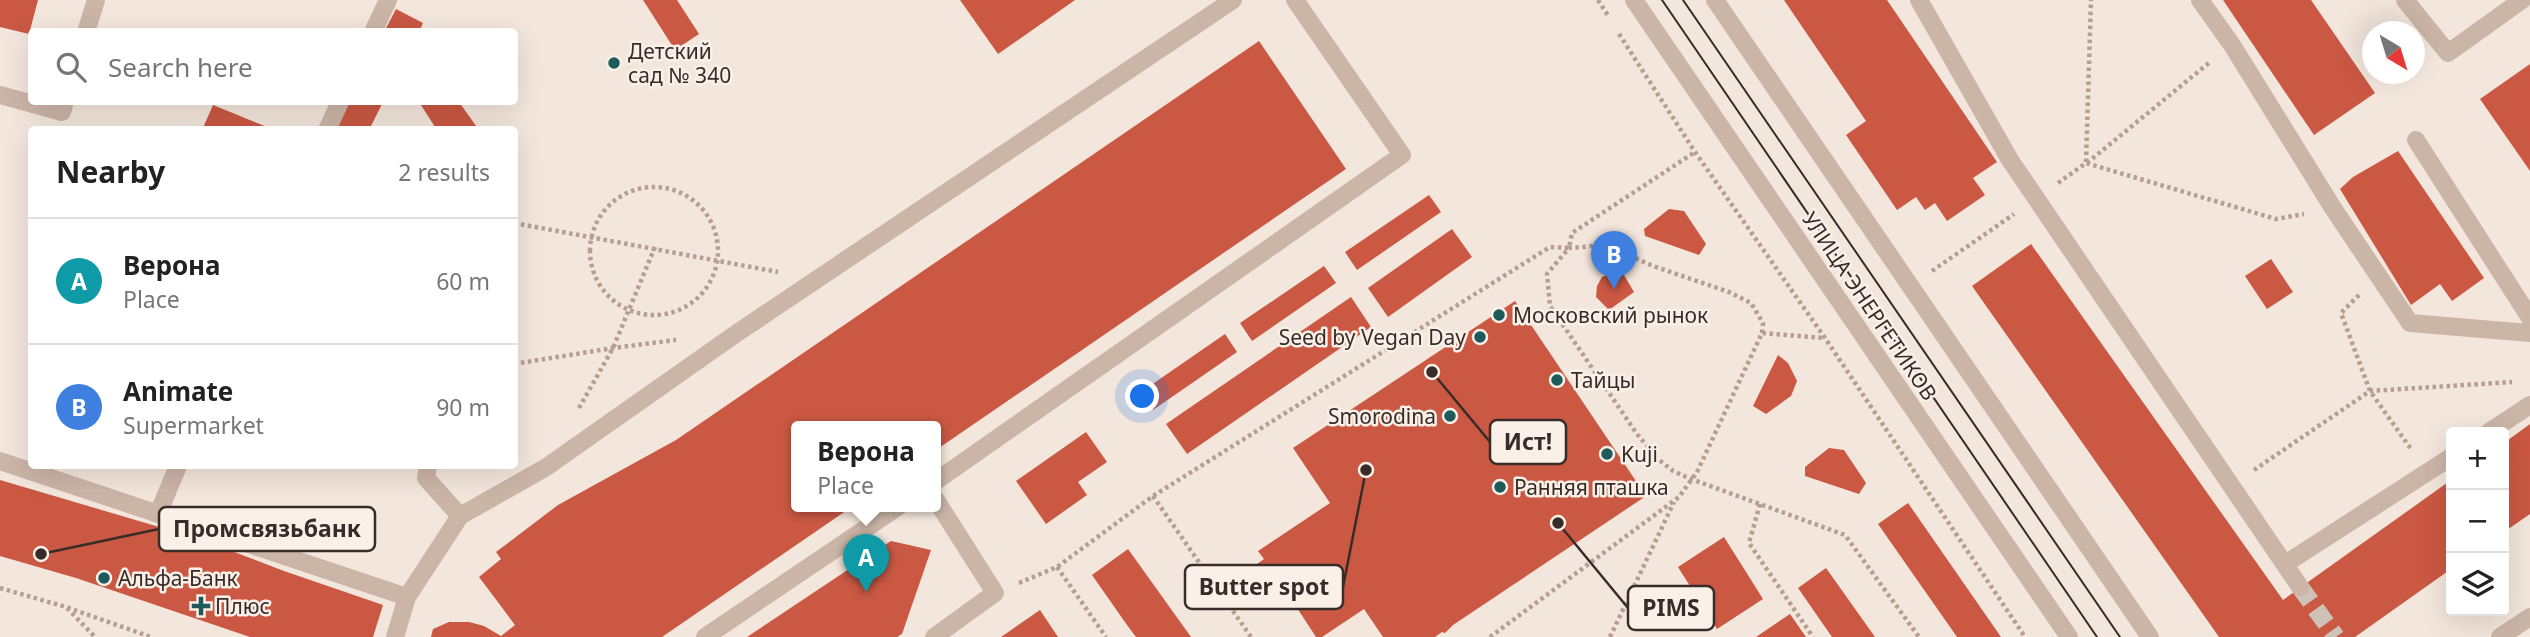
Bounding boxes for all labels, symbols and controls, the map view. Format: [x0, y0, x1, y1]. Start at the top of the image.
north arrow [2362, 21, 2425, 84]
search box [28, 28, 518, 105]
place label: Детский сад № 340 [628, 37, 731, 89]
icon: search [52, 48, 90, 86]
text: Search here [108, 49, 253, 85]
marker: Детский сад № 340 [606, 55, 622, 71]
text: Nearby [56, 151, 165, 192]
text: 2 results [398, 156, 490, 188]
street label: УЛИЦА ЭНЕРГЕТИКОВ [1796, 206, 1944, 406]
pin: B [1591, 231, 1637, 289]
text: Верона [123, 247, 221, 283]
text: A [71, 265, 87, 297]
text: 60 m [436, 265, 490, 297]
text: Place [123, 283, 180, 315]
place label: Московский рынок [1513, 301, 1708, 329]
marker: Московский рынок [1491, 307, 1507, 323]
place label: Seed by Vegan Day [1279, 323, 1466, 351]
marker: Seed by Vegan Day [1472, 329, 1488, 345]
place label: Тайцы [1571, 366, 1635, 394]
marker: Тайцы [1549, 372, 1565, 388]
text: Animate [123, 373, 233, 409]
your location [1125, 379, 1159, 413]
text: B [71, 391, 87, 423]
text: 90 m [436, 391, 490, 423]
place label: Smorodina [1328, 402, 1436, 430]
marker: Smorodina [1442, 408, 1458, 424]
text: Supermarket [123, 409, 264, 441]
callout: Ист! [1490, 420, 1566, 464]
popup [791, 421, 941, 512]
text: Ист! [1504, 425, 1552, 457]
map controls [2446, 427, 2509, 616]
button: + [2446, 427, 2509, 490]
text: Верона [817, 433, 915, 469]
place label: Kuji [1621, 440, 1658, 468]
marker: Kuji [1599, 446, 1615, 462]
text: Place [817, 469, 874, 501]
place label: Ранняя пташка [1514, 473, 1669, 501]
marker: Ранняя пташка [1492, 479, 1508, 495]
button: − [2446, 490, 2509, 553]
callout: Промсвязьбанк [159, 507, 375, 551]
text: Промсвязьбанк [173, 512, 362, 544]
pin: A [843, 534, 889, 592]
button: layers [2446, 553, 2509, 616]
place label: Альфа-Банк [118, 564, 238, 592]
callout: Butter spot [1185, 565, 1343, 609]
marker: Альфа-Банк [96, 570, 112, 586]
text: Butter spot [1199, 570, 1329, 602]
callout: PIMS [1628, 586, 1714, 630]
text: PIMS [1642, 591, 1700, 623]
place label: Плюс [215, 592, 270, 620]
marker: Плюс [193, 598, 209, 614]

